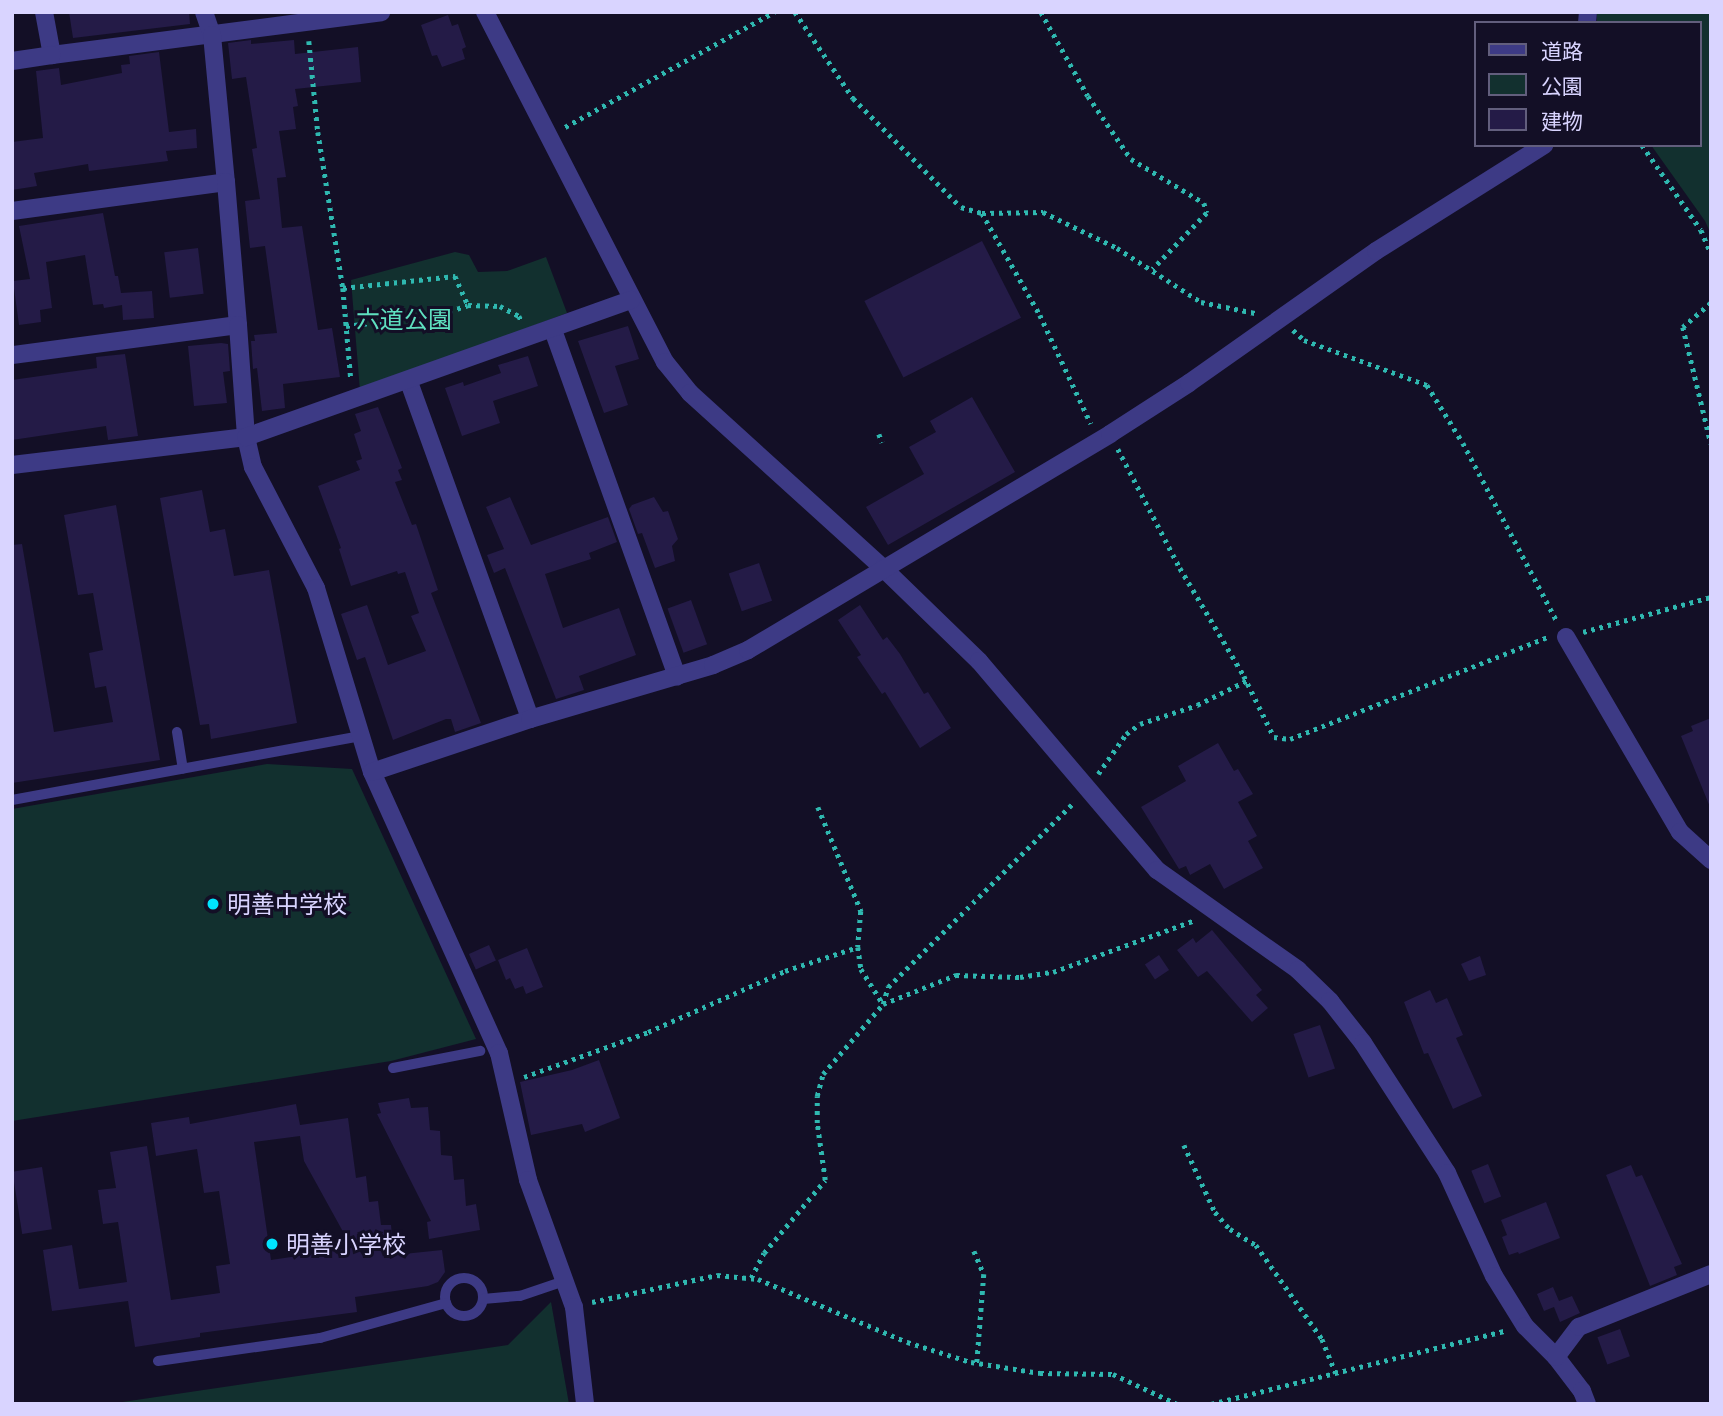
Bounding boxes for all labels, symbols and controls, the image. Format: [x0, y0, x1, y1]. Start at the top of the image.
legend [1474, 21, 1702, 147]
text: 道路 [1541, 38, 1583, 64]
text: 公園 [1541, 73, 1583, 99]
text: 建物 [1541, 108, 1583, 134]
park label: 六道公園 [356, 305, 452, 333]
place label: 明善中学校 [227, 890, 347, 918]
marker: 明善中学校 [205, 896, 221, 912]
place label: 明善小学校 [286, 1230, 406, 1258]
marker: 明善小学校 [264, 1236, 280, 1252]

